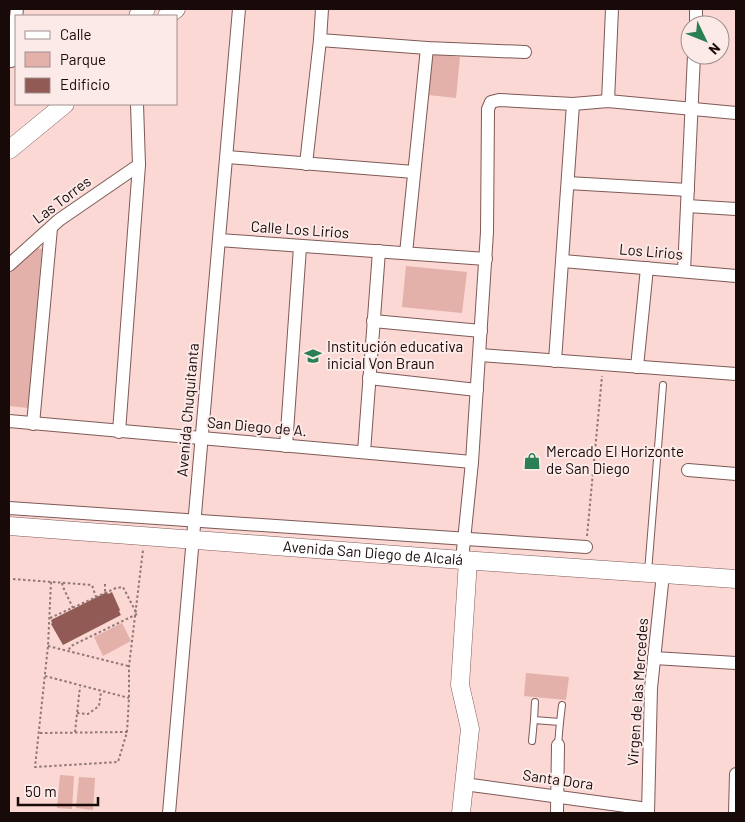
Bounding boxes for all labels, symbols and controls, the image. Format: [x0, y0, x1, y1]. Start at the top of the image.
legend [15, 15, 178, 105]
north arrow [680, 15, 730, 65]
text: Calle [60, 25, 92, 43]
text: N [705, 40, 724, 58]
text: Parque [60, 50, 106, 68]
text: Edificio [60, 75, 110, 93]
street label: Las Torres [29, 172, 94, 227]
street label: Calle Los Lirios [250, 217, 350, 241]
street label: Los Lirios [618, 239, 684, 263]
place label: Institución educativa inicial Von Braun [327, 337, 463, 372]
street label: Avenida Chuquitanta [172, 342, 202, 477]
school or university icon: Institución educativa inicial Von Braun [303, 346, 323, 366]
street label: San Diego de A. [206, 413, 308, 439]
place label: Mercado El Horizonte de San Diego [546, 442, 684, 477]
shop icon: Mercado El Horizonte de San Diego [522, 451, 542, 471]
street label: Avenida San Diego de Alcalá [282, 537, 464, 568]
street label: Virgen de las Mercedes [623, 617, 651, 767]
street label: Santa Dora [522, 765, 595, 793]
scale bar [18, 774, 98, 806]
text: 50 m [25, 782, 57, 800]

